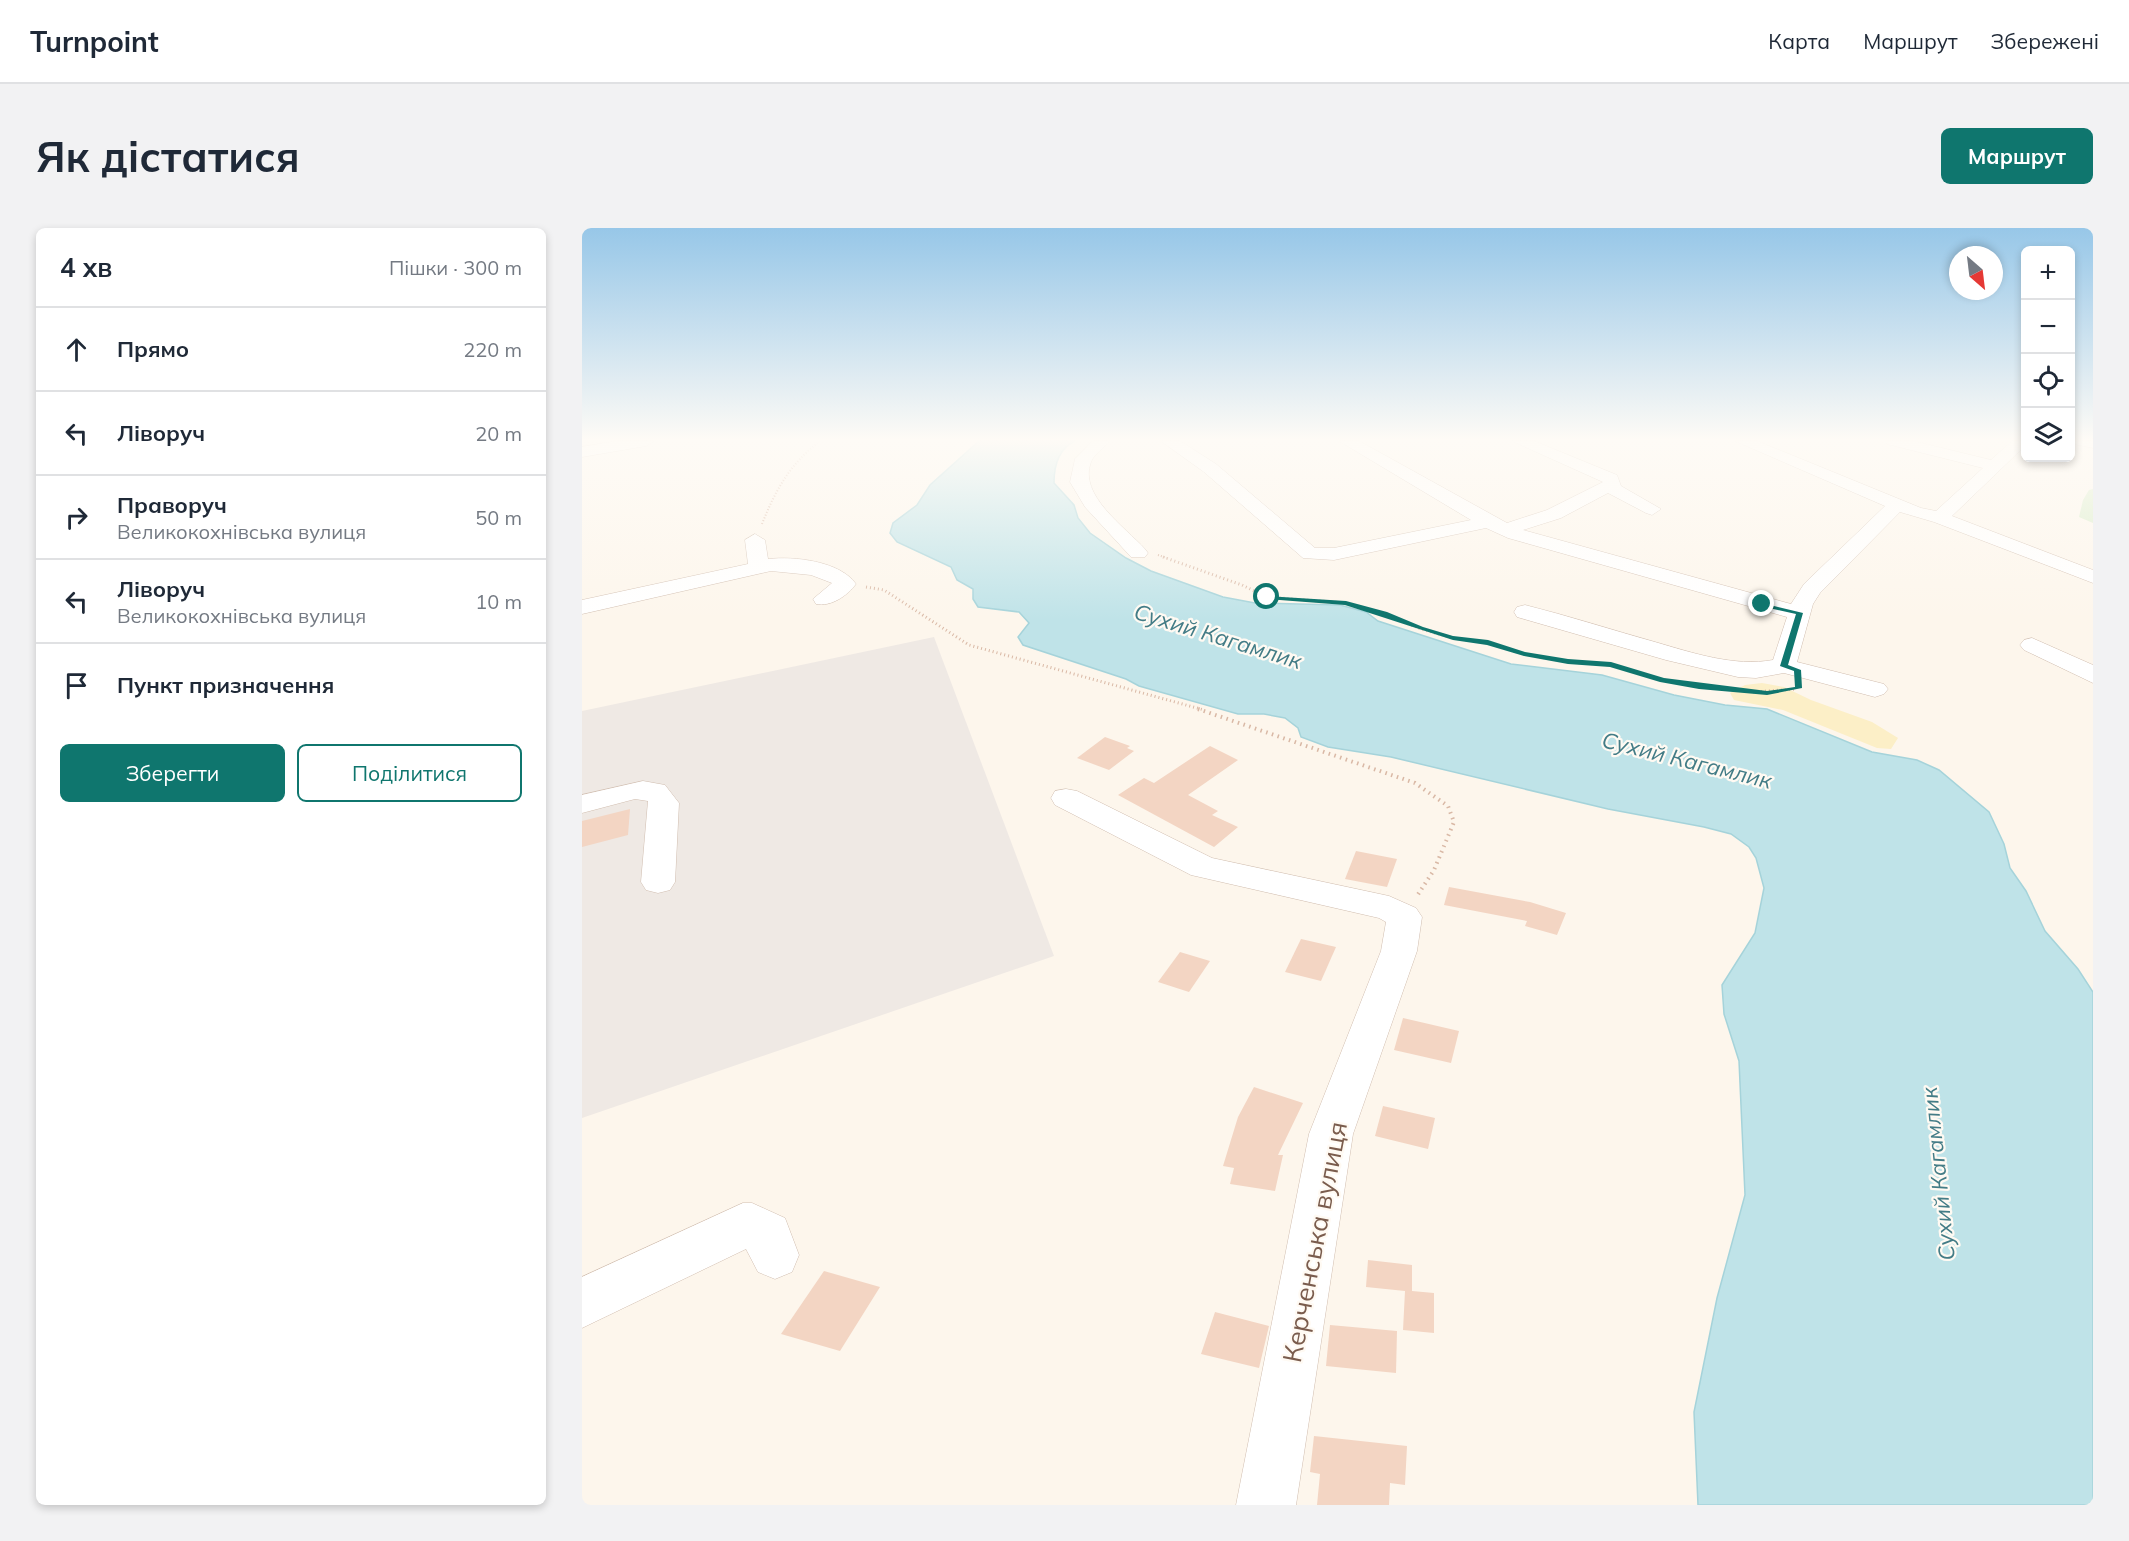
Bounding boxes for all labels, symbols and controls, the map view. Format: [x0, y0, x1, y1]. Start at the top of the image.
text: Turnpoint [30, 24, 159, 59]
text: Карта [1768, 28, 1830, 54]
text: Маршрут [1863, 28, 1958, 54]
text: Збережені [1991, 28, 2099, 54]
button: Маршрут [1941, 128, 2093, 184]
text: Як дістатися [36, 130, 300, 183]
north arrow [1949, 246, 2003, 300]
map controls [2021, 246, 2075, 462]
button: + [2021, 246, 2075, 300]
text: 4 хв [60, 251, 112, 284]
text: Пішки · 300 m [389, 255, 522, 280]
button: − [2021, 300, 2075, 354]
icon: ahead [60, 333, 93, 366]
text: Прямо [117, 335, 189, 363]
text: 220 m [463, 337, 522, 362]
button: locate [2021, 354, 2075, 408]
button: layers [2021, 408, 2075, 462]
icon: left [60, 417, 93, 450]
text: Ліворуч [117, 419, 205, 447]
text: 20 m [475, 421, 522, 446]
text: Праворуч [117, 491, 227, 519]
icon: right [60, 501, 93, 534]
text: 50 m [475, 505, 522, 530]
text: Великокохнівська вулиця [117, 519, 366, 544]
text: Ліворуч [117, 575, 205, 603]
route start [1253, 583, 1279, 609]
icon: left [60, 585, 93, 618]
text: 10 m [475, 589, 522, 614]
route end [1748, 590, 1774, 616]
water label: Сухий Кагамлик [1131, 597, 1306, 675]
text: Великокохнівська вулиця [117, 603, 366, 628]
icon: arrive [60, 669, 93, 702]
text: Пункт призначення [117, 671, 334, 699]
water label: Сухий Кагамлик [1599, 725, 1776, 795]
button: Зберегти [60, 744, 285, 802]
button: Поділитися [297, 744, 522, 802]
water label: Сухий Кагамлик [1915, 1085, 1961, 1262]
street label: Керченська вулиця [1275, 1119, 1354, 1365]

